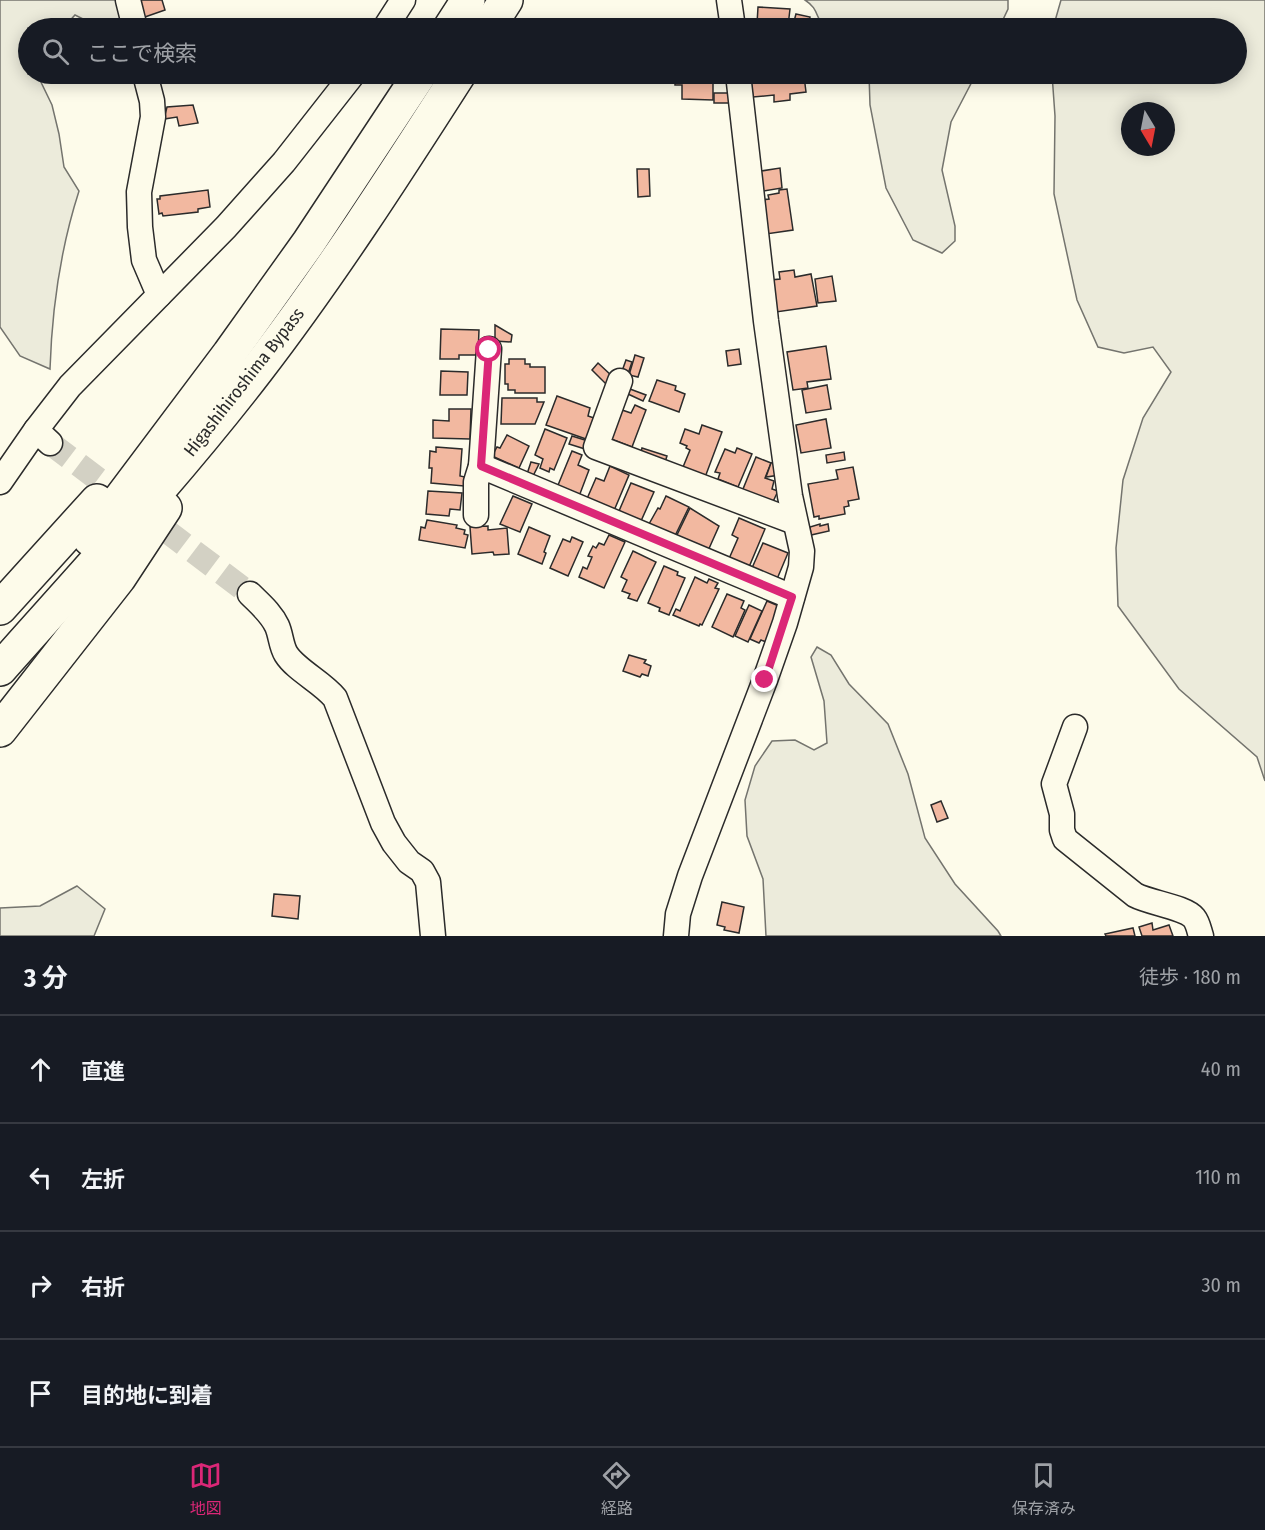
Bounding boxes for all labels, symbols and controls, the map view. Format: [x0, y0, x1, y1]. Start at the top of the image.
search box [18, 18, 1247, 84]
icon: search [39, 35, 72, 68]
text: ここで検索 [87, 40, 197, 67]
north arrow [1121, 102, 1175, 156]
street label: Higashihiroshima Bypass [179, 303, 309, 461]
route start [475, 336, 501, 362]
route end [751, 666, 777, 692]
text: 3 分 [24, 963, 68, 994]
text: 徒歩 · 180 m [1139, 965, 1241, 989]
icon: ahead [24, 1053, 57, 1086]
text: 40 m [1201, 1057, 1241, 1081]
text: 直進 [81, 1058, 125, 1085]
icon: left [24, 1161, 57, 1194]
text: 110 m [1195, 1165, 1241, 1189]
text: 左折 [81, 1166, 125, 1193]
icon: right [24, 1269, 57, 1302]
text: 30 m [1201, 1273, 1241, 1297]
text: 右折 [81, 1274, 125, 1301]
icon: arrive [24, 1377, 57, 1410]
text: 目的地に到着 [81, 1382, 213, 1409]
tab: 地図 [189, 1459, 222, 1519]
tab: 経路 [600, 1459, 633, 1519]
tab: 保存済み [1012, 1459, 1076, 1519]

